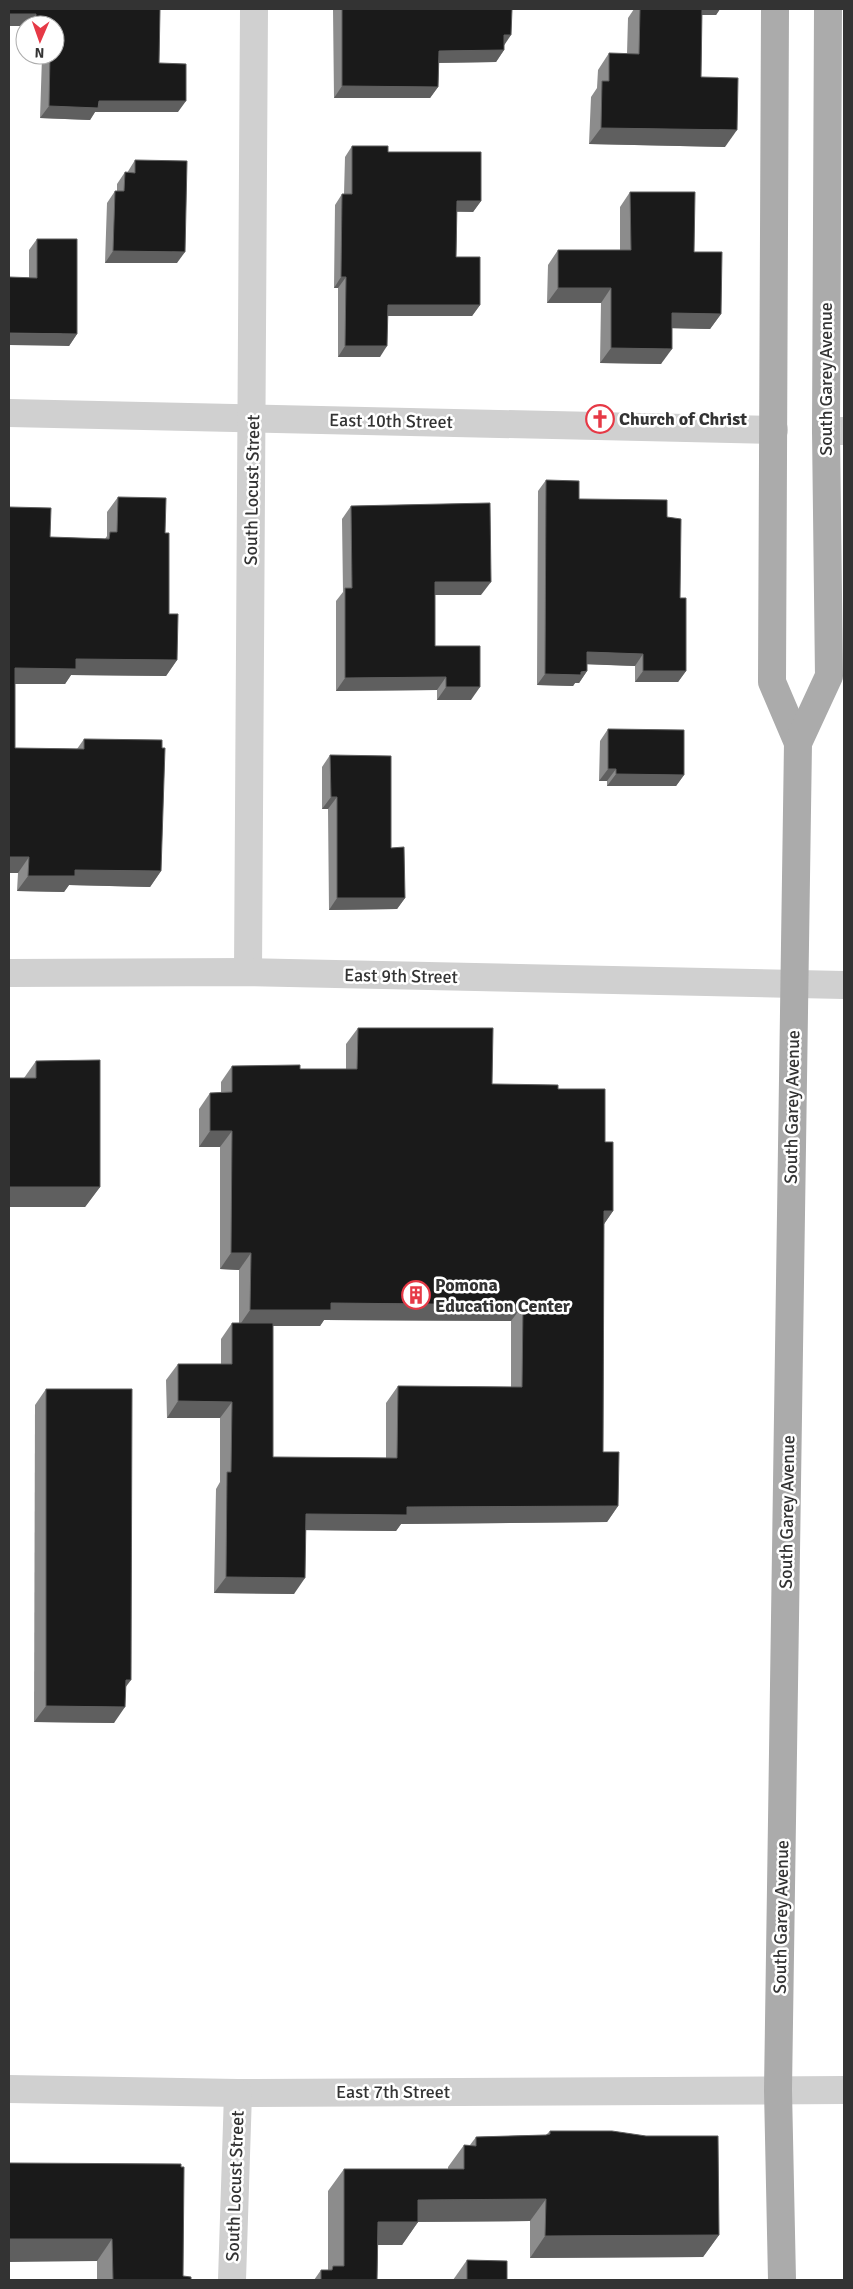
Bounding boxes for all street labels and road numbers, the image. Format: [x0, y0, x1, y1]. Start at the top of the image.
street label: South Garey Avenue [815, 302, 837, 456]
street label: East 10th Street [329, 409, 453, 433]
street label: South Locust Street [240, 414, 264, 566]
street label: East 9th Street [344, 964, 458, 988]
street label: South Garey Avenue [780, 1030, 804, 1184]
street label: South Garey Avenue [775, 1435, 799, 1589]
street label: South Garey Avenue [769, 1840, 793, 1994]
street label: East 7th Street [336, 2081, 450, 2103]
street label: South Locust Street [221, 2110, 249, 2262]

